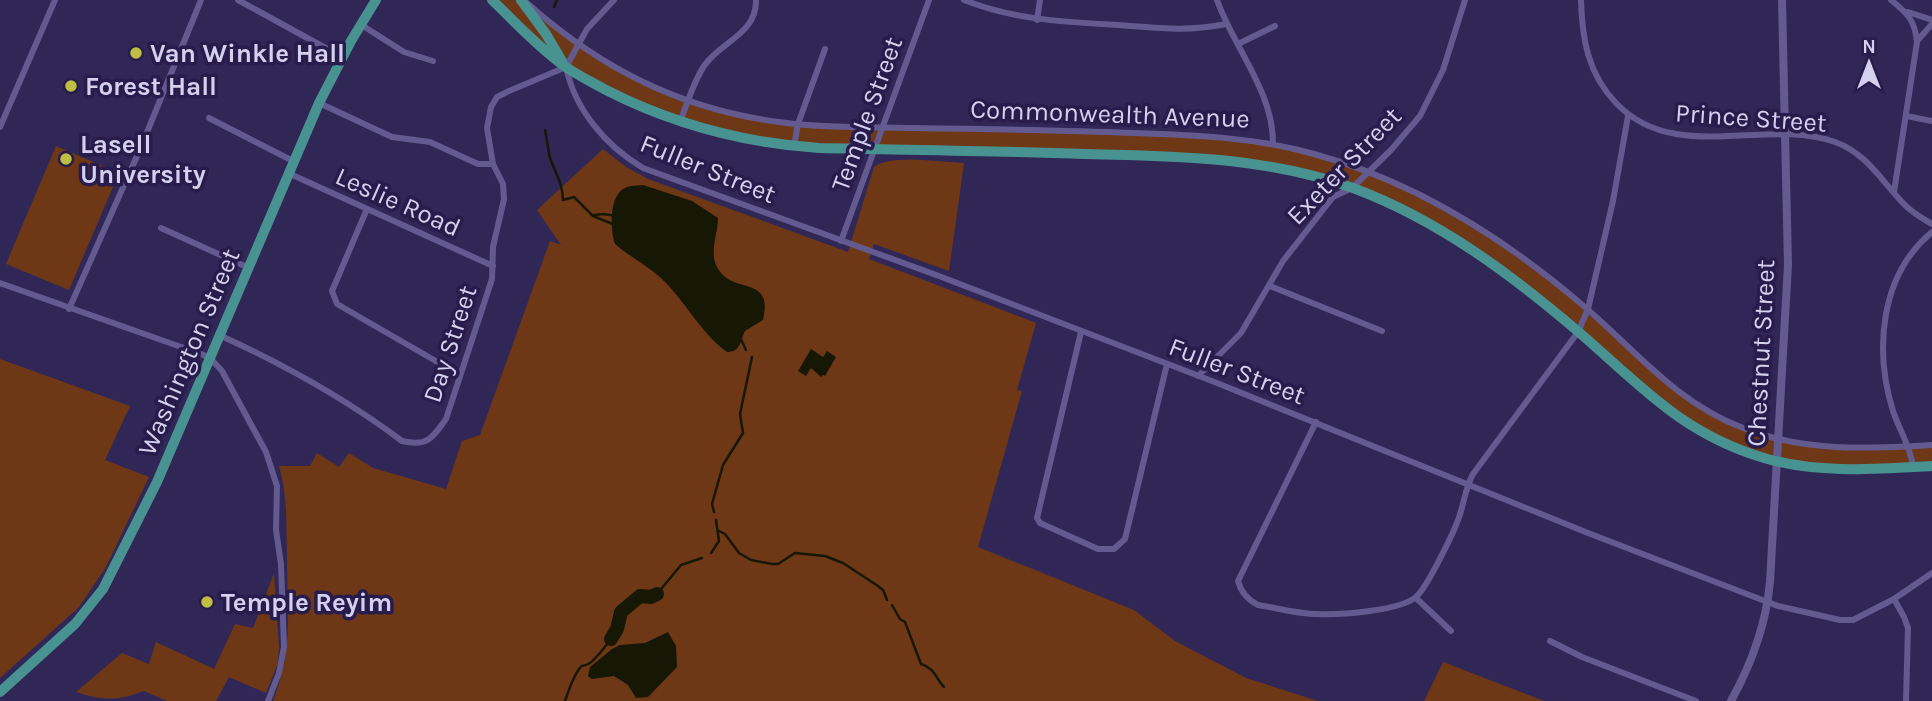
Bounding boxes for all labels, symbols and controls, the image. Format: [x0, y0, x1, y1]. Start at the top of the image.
north arrow [1834, 28, 1904, 98]
street label: Temple Street [825, 32, 909, 195]
text: N [1862, 36, 1876, 58]
place label: Van Winkle Hall [150, 38, 345, 69]
marker: Van Winkle Hall [128, 45, 144, 61]
place label: Forest Hall [85, 71, 217, 102]
marker: Forest Hall [63, 78, 79, 94]
street label: Commonwealth Avenue [970, 94, 1250, 134]
street label: Prince Street [1674, 97, 1828, 139]
street label: Exeter Street [1280, 101, 1408, 231]
street label: Fuller Street [636, 128, 781, 210]
place label: Lasell University [80, 129, 206, 190]
marker: Lasell University [58, 151, 74, 167]
street label: Leslie Road [331, 161, 465, 243]
street label: Washington Street [131, 244, 247, 460]
street label: Chestnut Street [1741, 259, 1781, 447]
street label: Day Street [417, 281, 484, 406]
street label: Fuller Street [1164, 331, 1310, 411]
place label: Temple Reyim [221, 587, 392, 618]
marker: Temple Reyim [199, 594, 215, 610]

